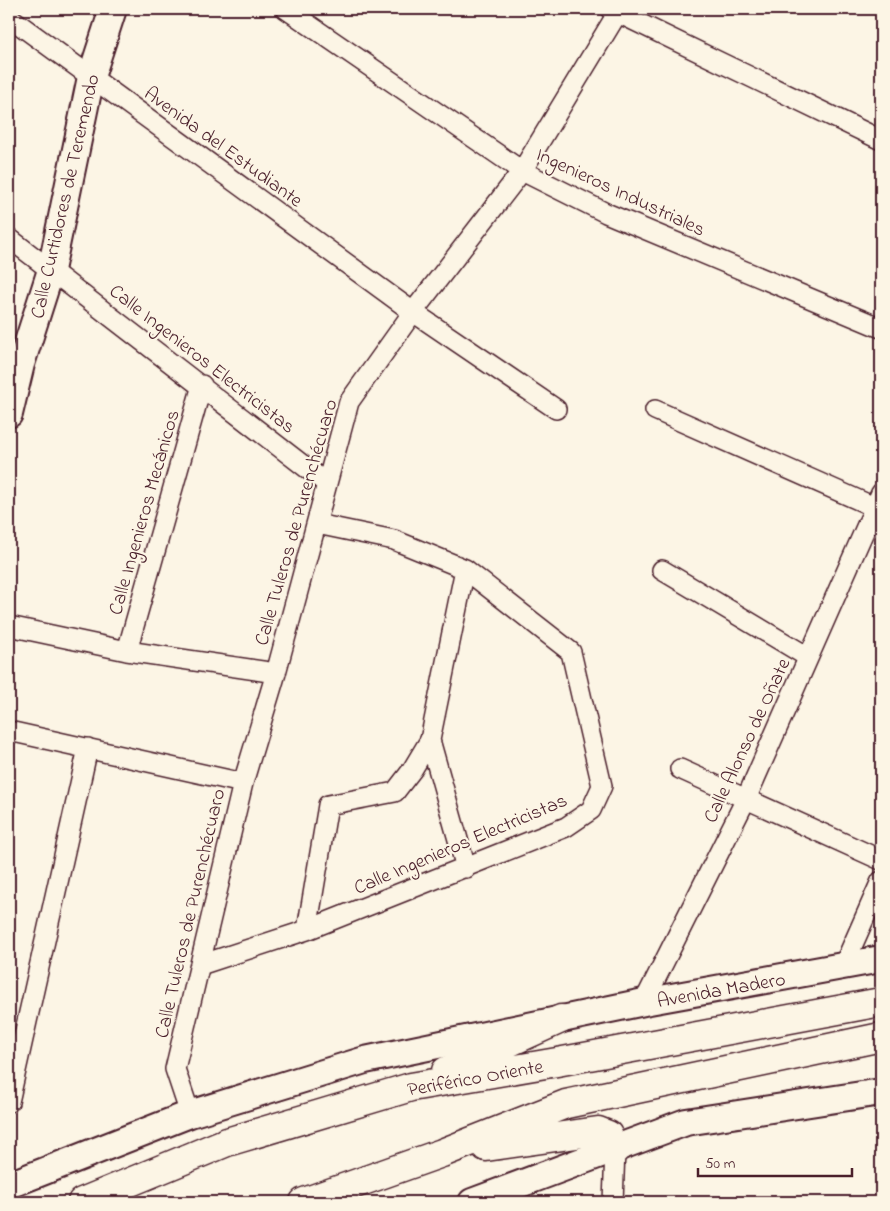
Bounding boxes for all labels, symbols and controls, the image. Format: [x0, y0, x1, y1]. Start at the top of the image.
street label: Calle Curtidores de Teremendo [24, 71, 109, 322]
street label: Avenida del Estudiante [137, 80, 308, 216]
street label: Ingenieros Industriales [530, 141, 709, 246]
street label: Calle Ingenieros Electricistas [102, 278, 301, 443]
street label: Calle Tuleros de Purenchécuaro [248, 396, 347, 649]
street label: Calle Ingenieros Mecánicos [102, 407, 190, 619]
street label: Calle Alonso de Oñate [697, 654, 799, 828]
street label: Calle Tuleros de Purenchécuaro [149, 786, 234, 1041]
street label: Calle Ingenieros Electricistas [350, 787, 573, 904]
street label: Avenida Madero [655, 966, 788, 1017]
street label: Periférico Oriente [405, 1053, 546, 1106]
scale bar [698, 1146, 851, 1178]
text: 50 m [705, 1153, 736, 1175]

